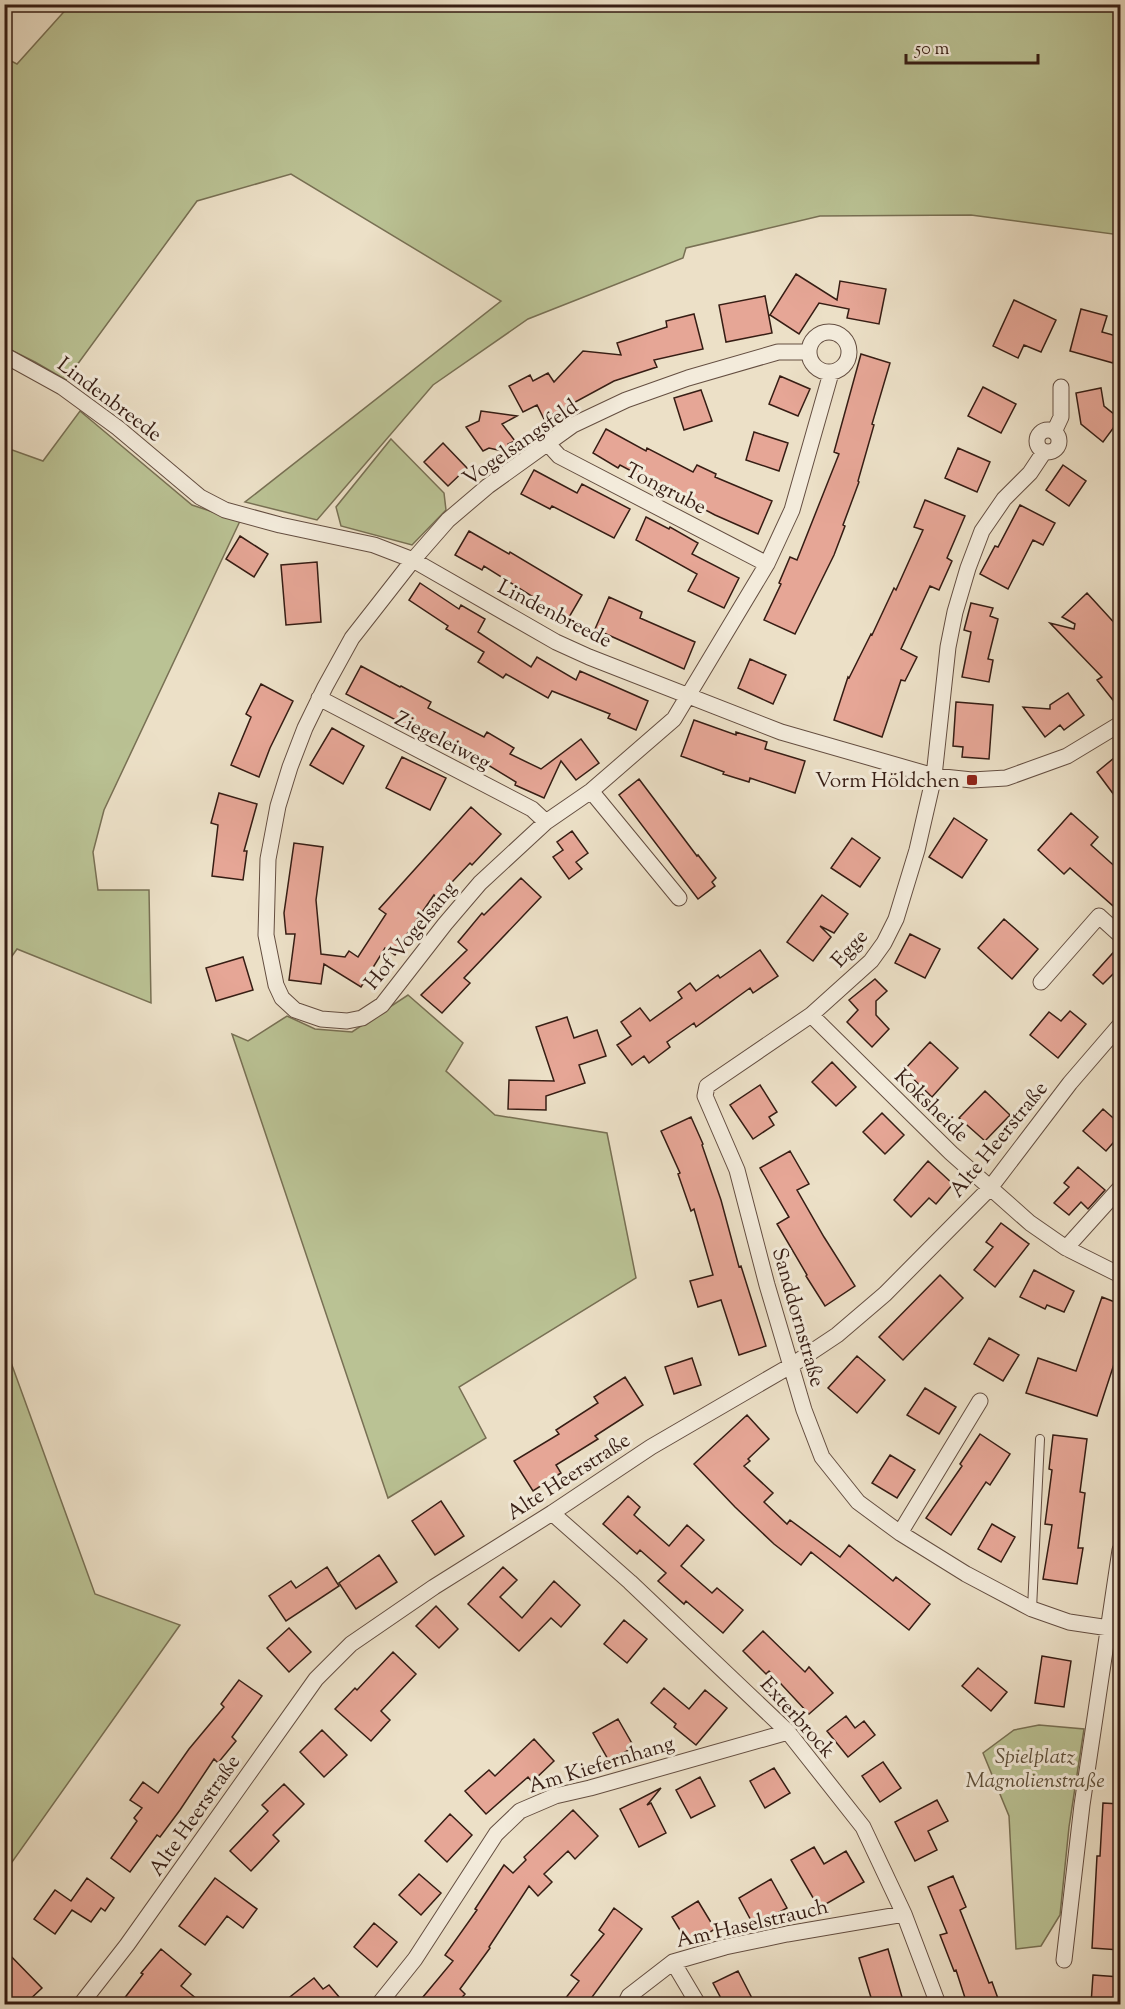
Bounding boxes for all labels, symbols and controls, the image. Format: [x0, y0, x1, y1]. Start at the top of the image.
scale bar [906, 27, 1038, 65]
text: 50 m [914, 37, 950, 63]
street label: Lindenbreede [50, 351, 168, 450]
street label: Vogelsangsfeld [457, 393, 585, 495]
street label: Tongrube [619, 456, 711, 523]
street label: Lindenbreede [492, 573, 617, 656]
street label: Ziegeleiweg [389, 705, 495, 779]
place label: Vorm Höldchen [815, 767, 960, 797]
marker: Vorm Höldchen [965, 773, 979, 787]
street label: Hof Vogelsang [358, 875, 465, 997]
street label: Egge [825, 923, 876, 975]
street label: Koksheide [886, 1063, 975, 1150]
street label: Alte Heerstraße [943, 1076, 1056, 1205]
street label: Sanddornstraße [763, 1245, 831, 1391]
street label: Alte Heerstraße [501, 1426, 637, 1529]
street label: Exterbrock [752, 1671, 842, 1766]
street label: Am Kiefernhang [525, 1729, 678, 1802]
park label: Spielplatz Magnolienstraße [965, 1743, 1105, 1797]
street label: Alte Heerstraße [143, 1749, 249, 1883]
street label: Am Haselstrauch [673, 1893, 832, 1957]

